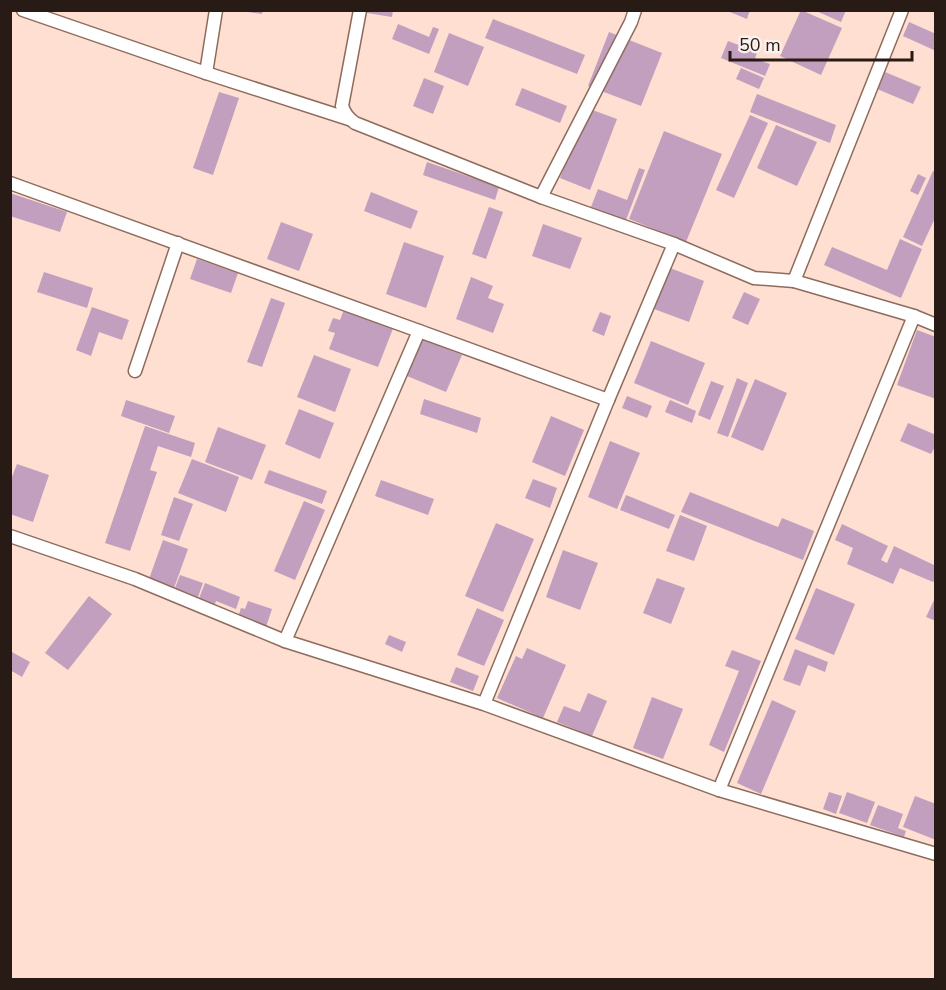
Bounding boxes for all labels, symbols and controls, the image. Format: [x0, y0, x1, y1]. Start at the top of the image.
scale bar [730, 24, 912, 62]
text: 50 m [739, 33, 781, 57]

